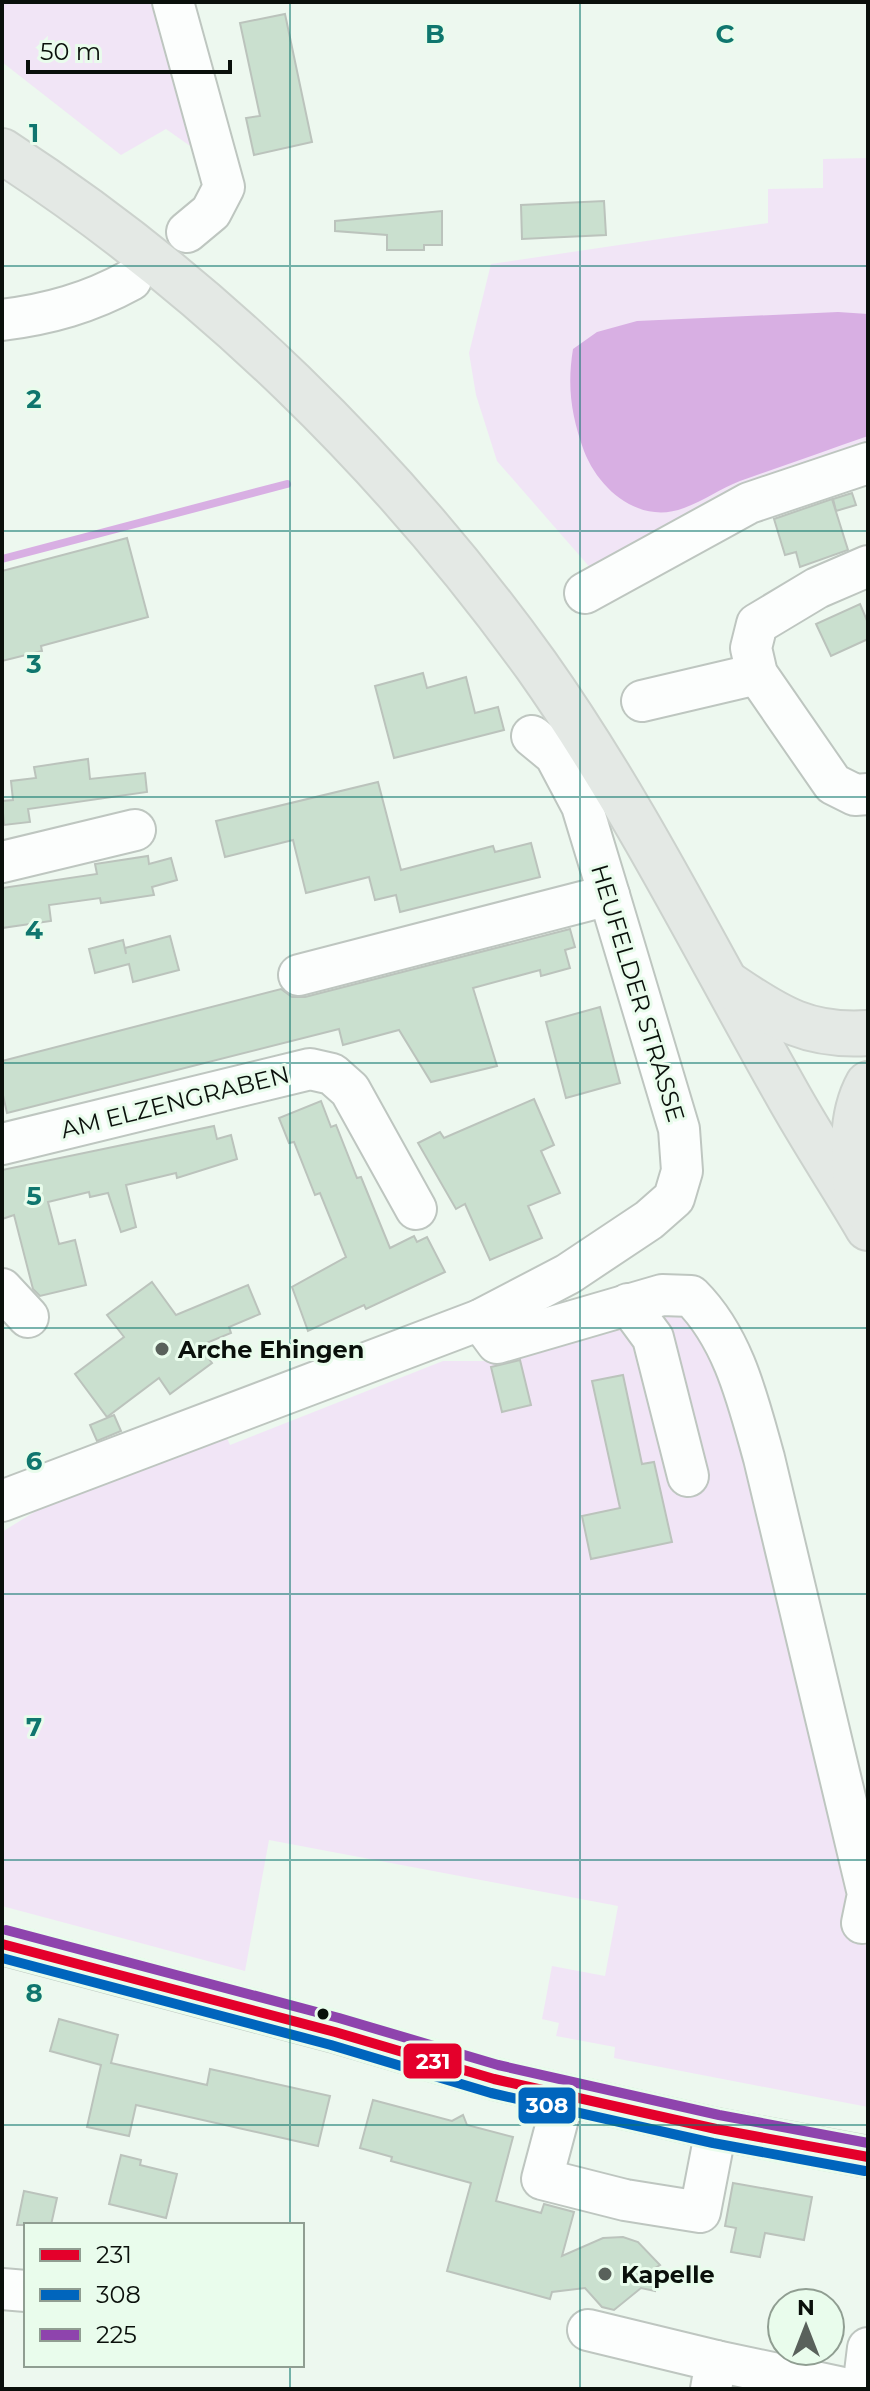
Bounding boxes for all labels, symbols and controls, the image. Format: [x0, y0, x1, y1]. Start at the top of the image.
text: B [425, 18, 445, 50]
text: C [716, 18, 735, 50]
scale bar [28, 24, 230, 74]
text: 50 m [40, 37, 101, 66]
text: 1 [29, 117, 39, 149]
text: 2 [26, 383, 42, 415]
text: 3 [25, 648, 42, 680]
street label: HEUFELDER STRASSE [585, 861, 691, 1125]
text: 4 [25, 914, 43, 946]
street label: AM ELZENGRABEN [58, 1060, 292, 1144]
text: 5 [26, 1180, 42, 1212]
place label: Arche Ehingen [177, 1335, 364, 1364]
marker: Arche Ehingen [153, 1340, 171, 1358]
text: 6 [26, 1445, 43, 1477]
text: 7 [26, 1711, 42, 1743]
text: 8 [25, 1977, 43, 2009]
unlabelled marker [315, 2006, 331, 2022]
line badge: 231 [402, 2042, 463, 2080]
text: 231 [416, 2048, 450, 2075]
line badge: 308 [517, 2086, 577, 2125]
text: 308 [525, 2092, 568, 2119]
legend [24, 2223, 304, 2367]
text: 231 [96, 2240, 132, 2269]
place label: Kapelle [621, 2260, 715, 2289]
marker: Kapelle [596, 2265, 614, 2283]
text: 308 [96, 2280, 141, 2309]
north arrow [766, 2287, 846, 2367]
text: N [797, 2294, 815, 2321]
text: 225 [96, 2320, 137, 2349]

